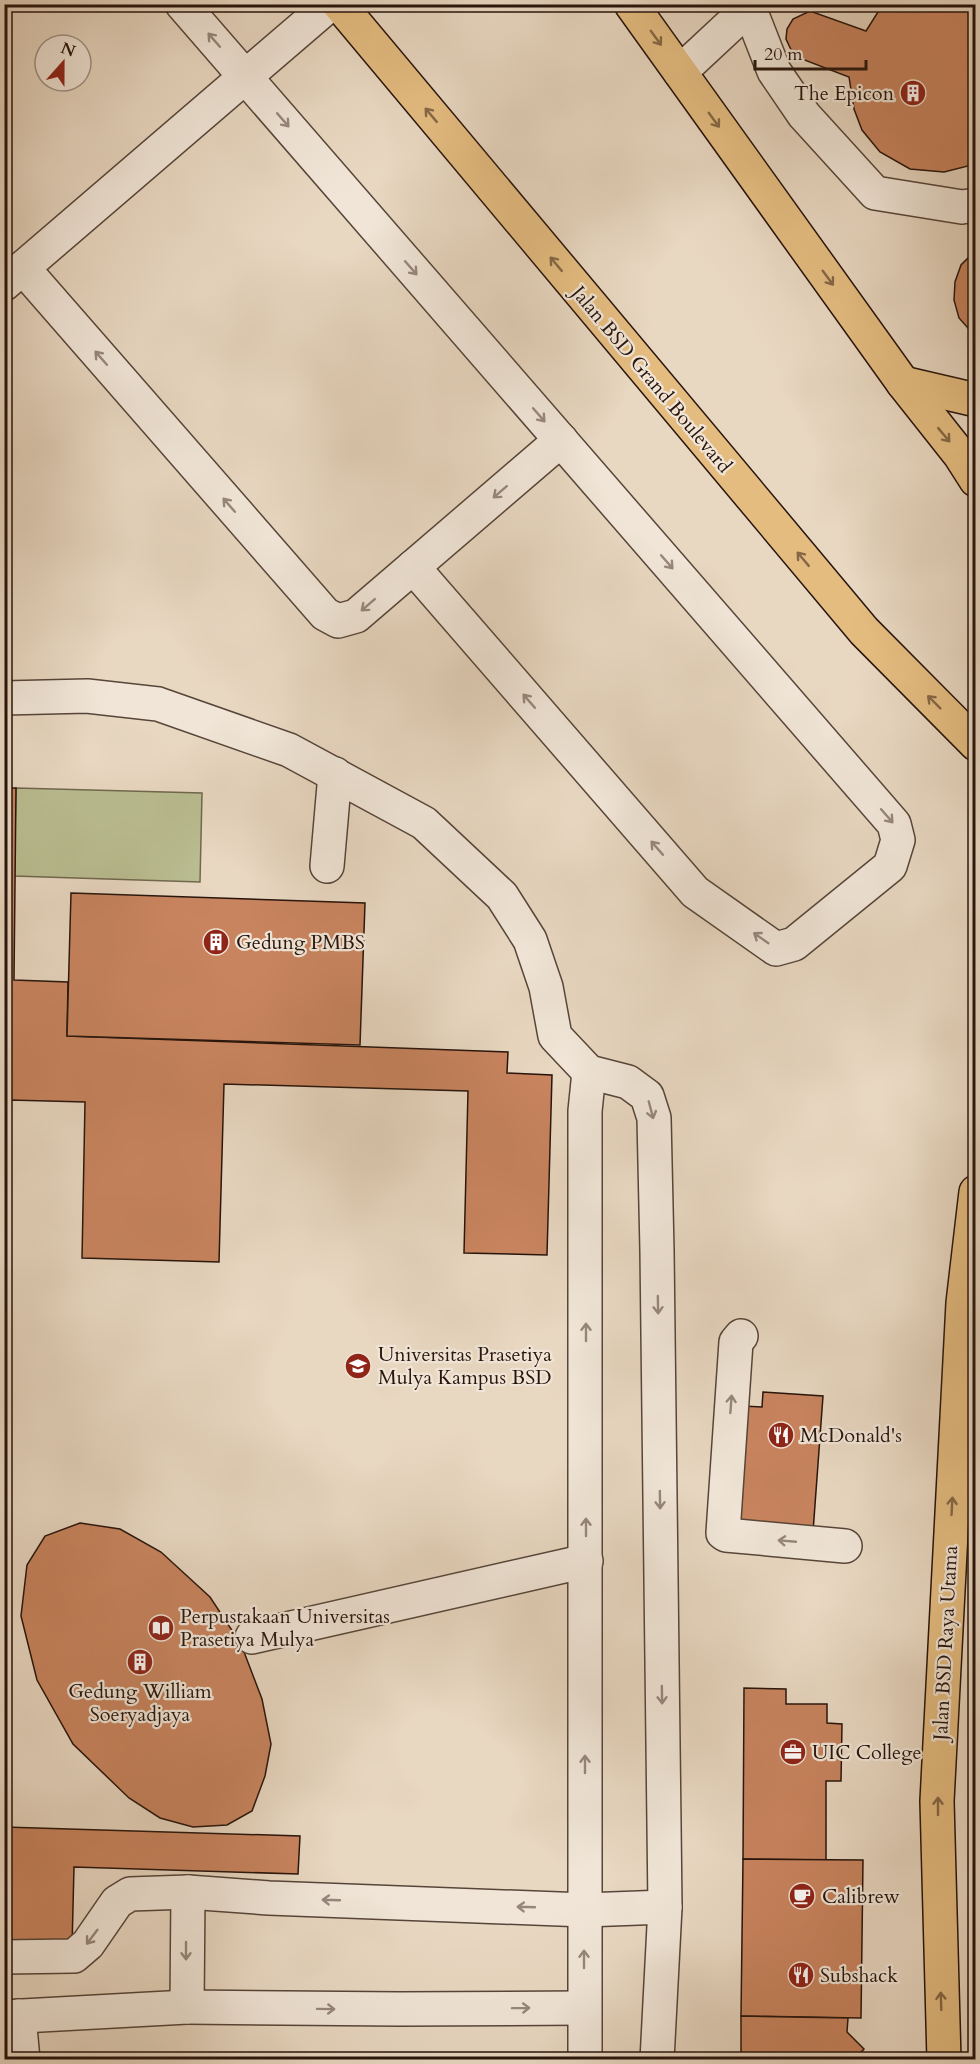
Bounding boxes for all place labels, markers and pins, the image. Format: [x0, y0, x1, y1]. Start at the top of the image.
building icon: The Epicon [898, 78, 928, 108]
place label: The Epicon [794, 80, 895, 107]
building icon: Gedung PMBS [201, 927, 231, 957]
place label: Gedung PMBS [236, 929, 365, 956]
place label: Universitas Prasetiya Mulya Kampus BSD [378, 1341, 552, 1391]
school or university icon: Universitas Prasetiya Mulya Kampus BSD [343, 1351, 373, 1381]
restaurant icon: McDonald's [766, 1420, 796, 1450]
place label: McDonald's [800, 1422, 902, 1449]
place label: Perpustakaan Universitas Prasetiya Mulya [180, 1603, 390, 1653]
library icon: Perpustakaan Universitas Prasetiya Mulya [146, 1613, 176, 1643]
building icon: Gedung William Soeryadjaya [125, 1647, 155, 1677]
place label: Gedung William Soeryadjaya [68, 1678, 212, 1728]
office icon: UIC College [778, 1737, 808, 1767]
place label: UIC College [812, 1739, 921, 1766]
cafe icon: Calibrew [787, 1881, 817, 1911]
place label: Calibrew [822, 1883, 900, 1910]
restaurant icon: Subshack [786, 1960, 816, 1990]
place label: Subshack [820, 1962, 898, 1989]

